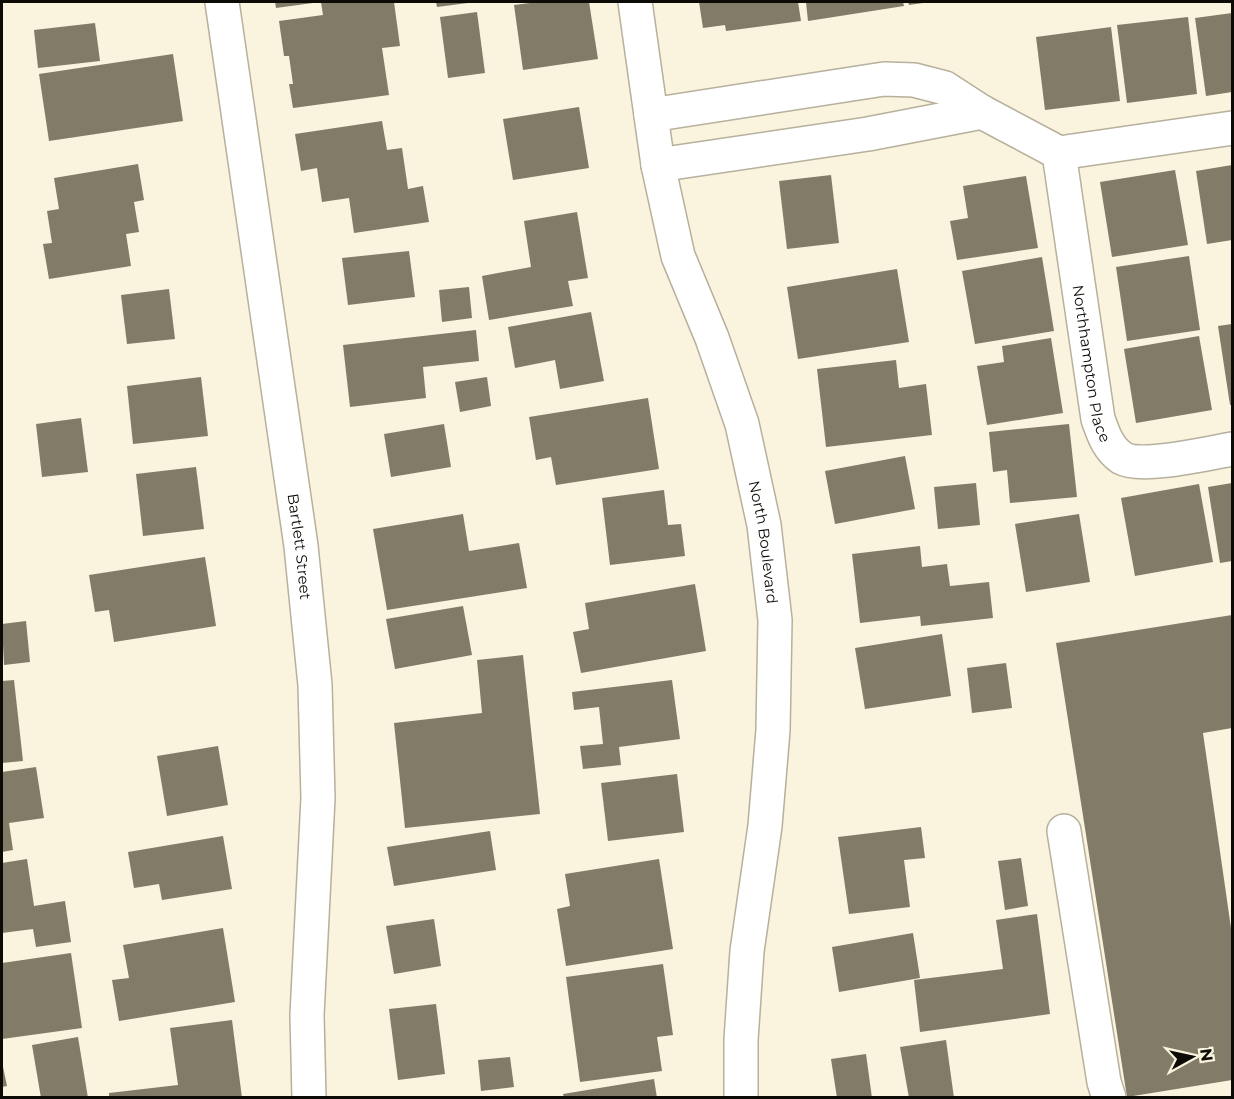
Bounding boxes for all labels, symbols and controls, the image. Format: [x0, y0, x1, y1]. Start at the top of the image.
street label: Northhampton Place [1069, 283, 1116, 445]
street label: North Boulevard [745, 479, 783, 605]
street label: Bartlett Street [284, 492, 316, 600]
north arrow [1162, 1027, 1222, 1087]
text: N [1196, 1047, 1217, 1063]

